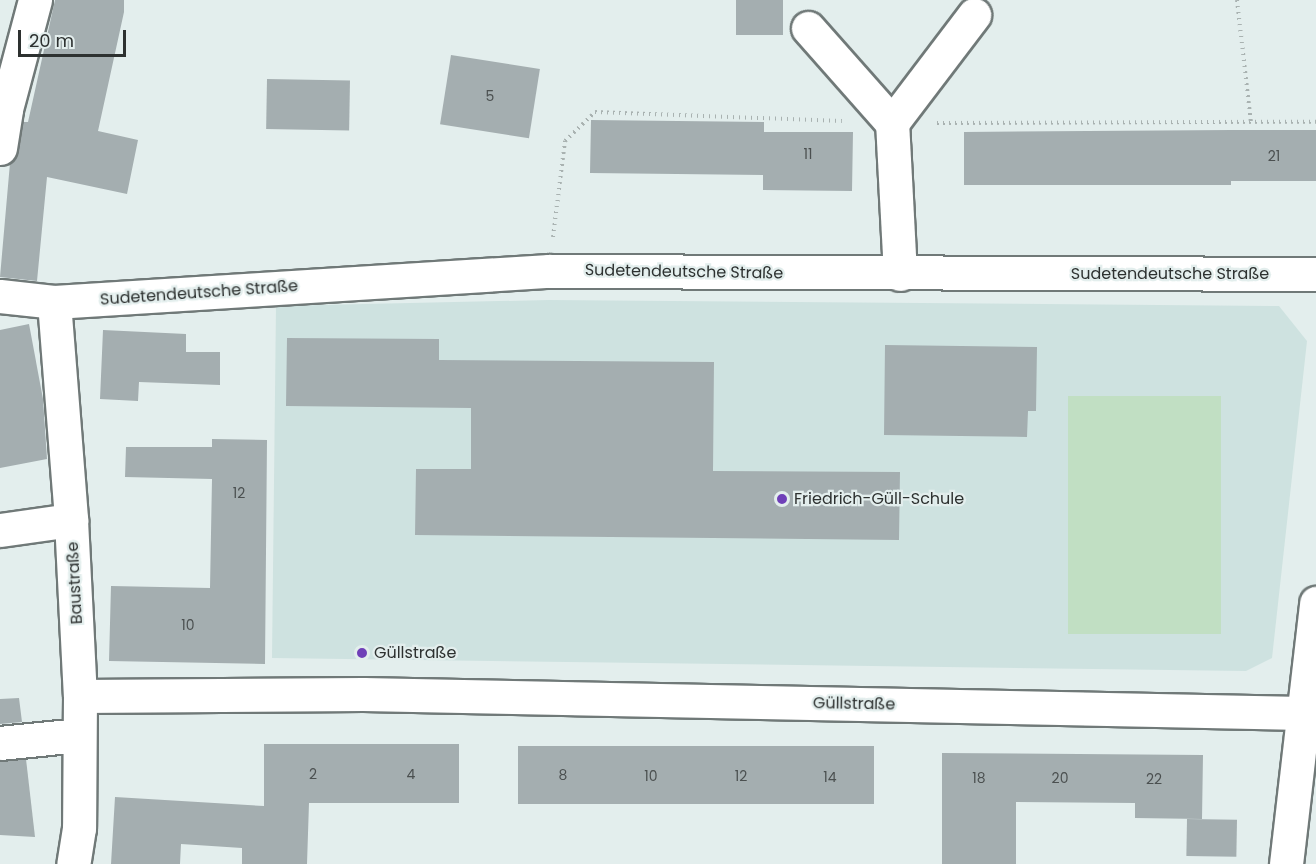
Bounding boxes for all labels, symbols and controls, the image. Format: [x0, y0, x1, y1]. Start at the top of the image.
scale bar [21, 18, 129, 56]
text: 20 m [29, 28, 74, 53]
house number: 5 [486, 88, 494, 104]
house number: 11 [804, 146, 812, 162]
house number: 21 [1268, 148, 1280, 164]
street label: Sudetendeutsche Straße [585, 261, 783, 283]
street label: Sudetendeutsche Straße [1071, 264, 1269, 284]
street label: Sudetendeutsche Straße [99, 277, 299, 309]
house number: 12 [233, 485, 245, 501]
place label: Friedrich-Güll-Schule [794, 489, 964, 509]
marker: Friedrich-Güll-Schule [775, 492, 789, 506]
street label: Baustraße [63, 541, 87, 625]
house number: 10 [181, 617, 195, 633]
place label: Güllstraße [374, 643, 456, 663]
marker: Güllstraße [355, 646, 369, 660]
street label: Güllstraße [813, 694, 895, 714]
house number: 2 [309, 766, 317, 782]
house number: 4 [407, 766, 415, 782]
house number: 8 [559, 767, 567, 783]
house number: 10 [644, 768, 658, 784]
house number: 12 [735, 768, 747, 784]
house number: 14 [823, 769, 837, 785]
house number: 18 [972, 770, 986, 786]
house number: 20 [1052, 770, 1068, 786]
house number: 22 [1146, 771, 1162, 787]

